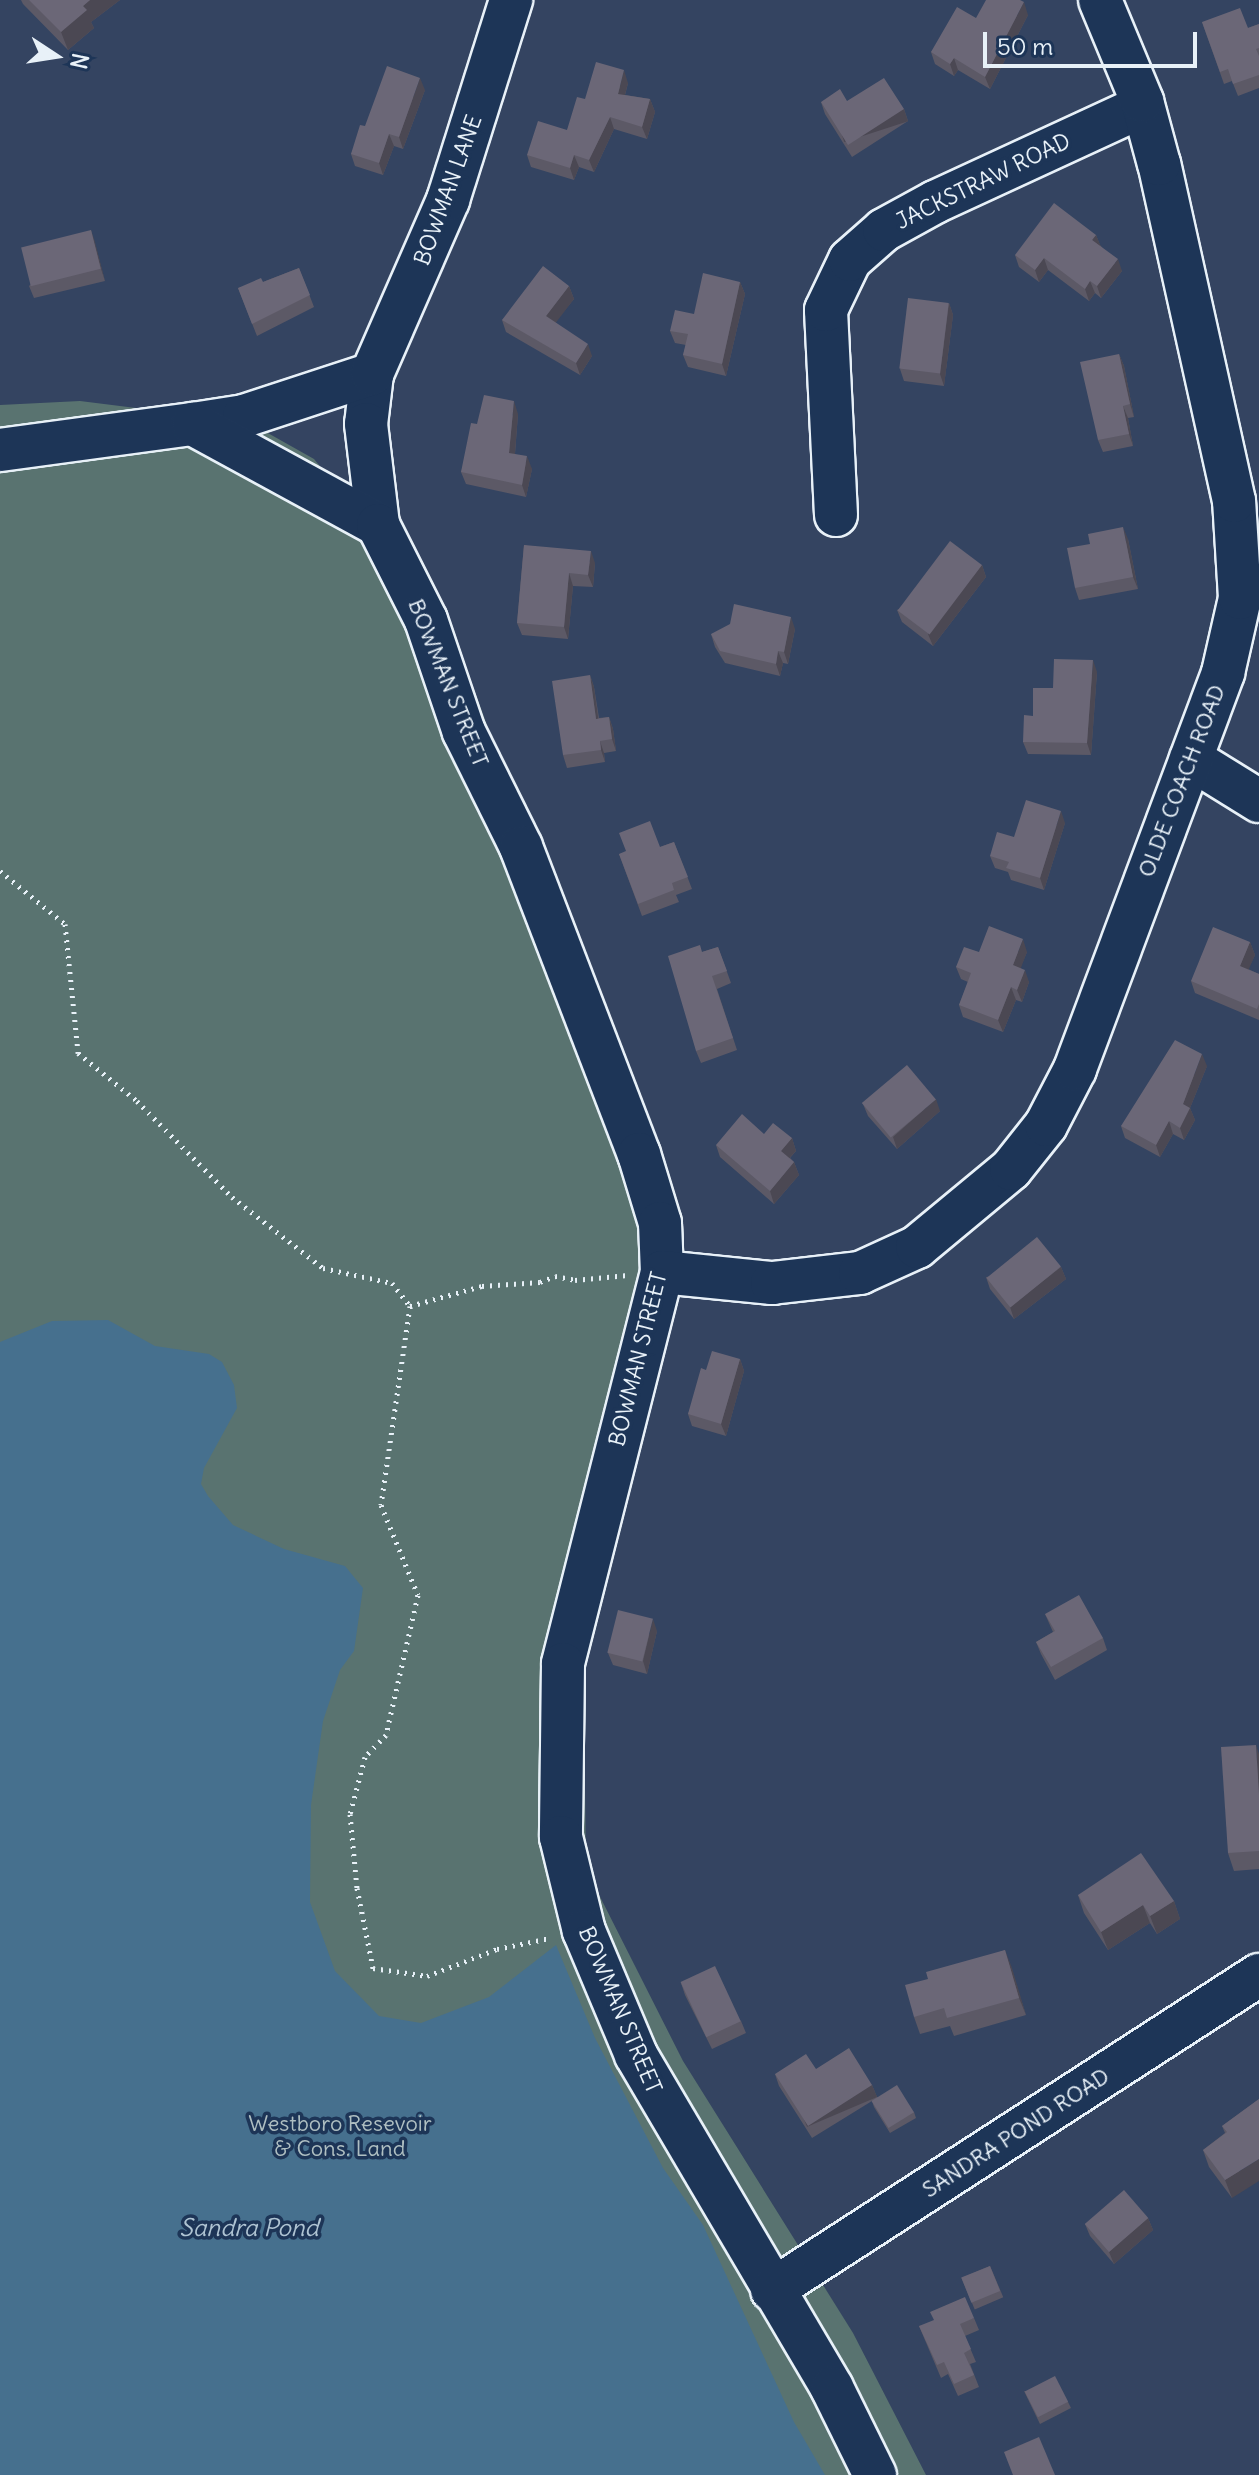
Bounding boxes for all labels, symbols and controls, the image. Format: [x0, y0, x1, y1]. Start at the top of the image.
north arrow [16, 16, 96, 96]
scale bar [987, 16, 1201, 66]
text: 50 m [997, 31, 1053, 61]
text: N [64, 51, 95, 71]
street label: BOWMAN LANE [409, 111, 487, 269]
street label: JACKSTRAW ROAD [892, 127, 1074, 235]
street label: BOWMAN STREET [402, 595, 494, 771]
street label: OLDE COACH ROAD [1133, 681, 1231, 881]
street label: BOWMAN STREET [604, 1269, 672, 1449]
street label: BOWMAN STREET [573, 1923, 667, 2097]
street label: SANDRA POND ROAD [918, 2063, 1114, 2203]
park label: Westboro Resevoir & Cons. Land [248, 2110, 432, 2162]
water label: Sandra Pond [179, 2214, 319, 2242]

